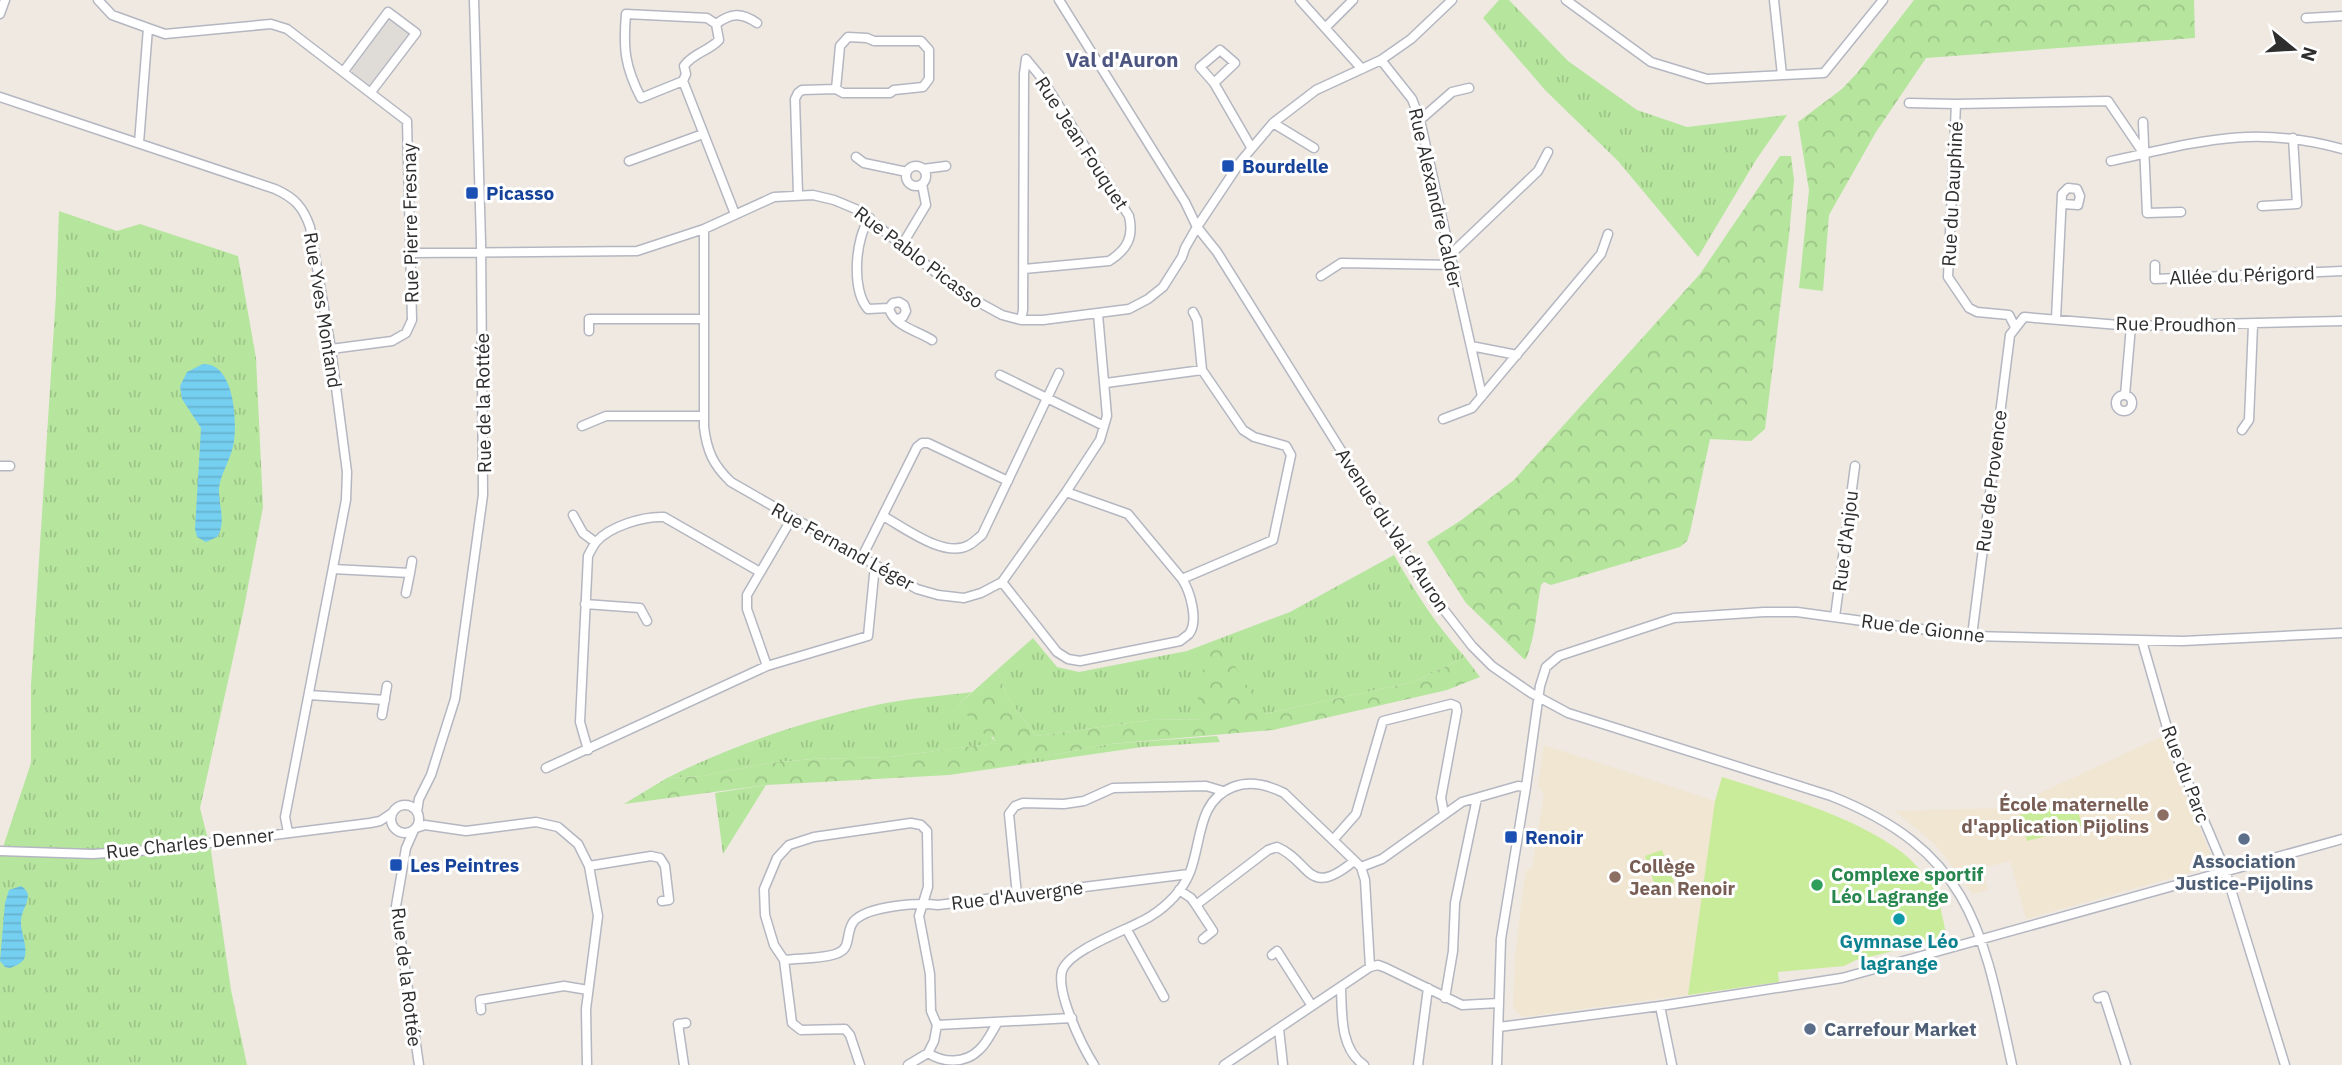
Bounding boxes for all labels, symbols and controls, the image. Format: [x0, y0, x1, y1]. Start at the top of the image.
north arrow [2258, 14, 2328, 84]
text: N [2296, 44, 2323, 65]
district label: Val d'Auron [1065, 45, 1179, 73]
street label: Rue Jean Fouquet [1030, 72, 1134, 214]
street label: Rue Alexandre Calder [1404, 105, 1468, 291]
street label: Rue du Dauphiné [1936, 121, 1968, 267]
street label: Rue Pierre Fresnay [397, 142, 423, 303]
place label: Bourdelle [1242, 154, 1329, 178]
marker: Bourdelle [1220, 158, 1236, 174]
place label: Picasso [486, 181, 555, 205]
marker: Picasso [464, 185, 480, 201]
street label: Rue Pablo Picasso [850, 201, 988, 313]
street label: Rue Yves Montand [299, 230, 347, 390]
street label: Allée du Périgord [2169, 260, 2315, 290]
street label: Rue Proudhon [2115, 311, 2237, 337]
street label: Rue de la Rottée [470, 333, 496, 473]
street label: Rue de Provence [1970, 409, 2012, 553]
street label: Avenue du Val d'Auron [1331, 443, 1455, 617]
street label: Rue d'Anjou [1827, 489, 1863, 593]
street label: Rue Fernand Léger [767, 497, 919, 595]
street label: Rue de Gionne [1860, 609, 1986, 647]
street label: Rue du Parc [2157, 722, 2216, 826]
place label: École maternelle d'application Pijolins [1961, 792, 2149, 838]
marker: École maternelle d'application Pijolins [2155, 807, 2171, 823]
street label: Rue Charles Denner [105, 822, 275, 864]
place label: Renoir [1525, 825, 1584, 849]
marker: Renoir [1503, 829, 1519, 845]
marker: Association Justice-Pijolins [2236, 831, 2252, 847]
place label: Association Justice-Pijolins [2175, 849, 2313, 895]
place label: Les Peintres [410, 853, 519, 877]
place label: Collège Jean Renoir [1629, 854, 1736, 900]
marker: Les Peintres [388, 857, 404, 873]
place label: Complexe sportif Léo Lagrange [1831, 862, 1984, 908]
marker: Collège Jean Renoir [1607, 869, 1623, 885]
street label: Rue d'Auvergne [950, 875, 1084, 915]
marker: Complexe sportif Léo Lagrange [1809, 877, 1825, 893]
street label: Rue de la Rottée [387, 906, 427, 1048]
marker: Gymnase Léo lagrange [1891, 911, 1907, 927]
place label: Gymnase Léo lagrange [1840, 929, 1959, 975]
place label: Carrefour Market [1824, 1017, 1977, 1041]
marker: Carrefour Market [1802, 1021, 1818, 1037]

